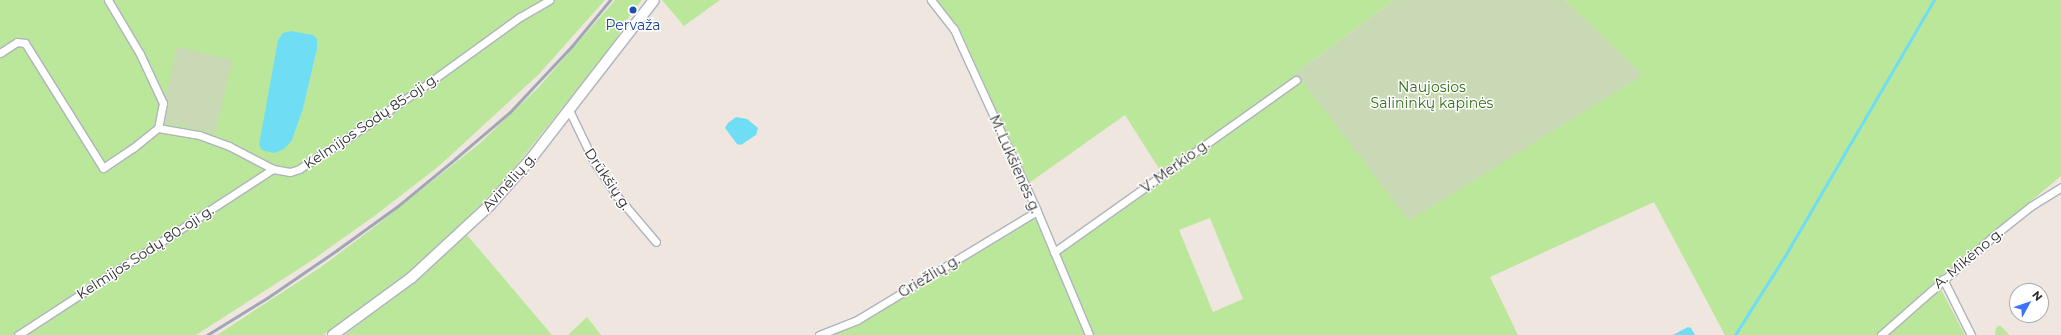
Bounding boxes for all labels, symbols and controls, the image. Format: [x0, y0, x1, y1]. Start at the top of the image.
marker: Pervaža [628, 5, 638, 15]
place label: Pervaža [605, 17, 661, 33]
street label: Kelmijos Sodų 85-oji g. [301, 70, 441, 172]
park label: Naujosios Salininkų kapinės [1371, 79, 1493, 112]
street label: M. Lukšienės g. [986, 112, 1044, 216]
street label: V. Merkio g. [1138, 136, 1212, 196]
street label: Drūkšių g. [581, 145, 635, 213]
street label: Avinėlių g. [479, 150, 539, 214]
street label: Kelmijos Sodų 80-oji g. [73, 201, 217, 303]
street label: A. Mikėno g. [1930, 224, 2006, 292]
street label: Griežlių g. [895, 251, 963, 301]
north arrow [2009, 283, 2049, 323]
text: N [2029, 288, 2046, 304]

